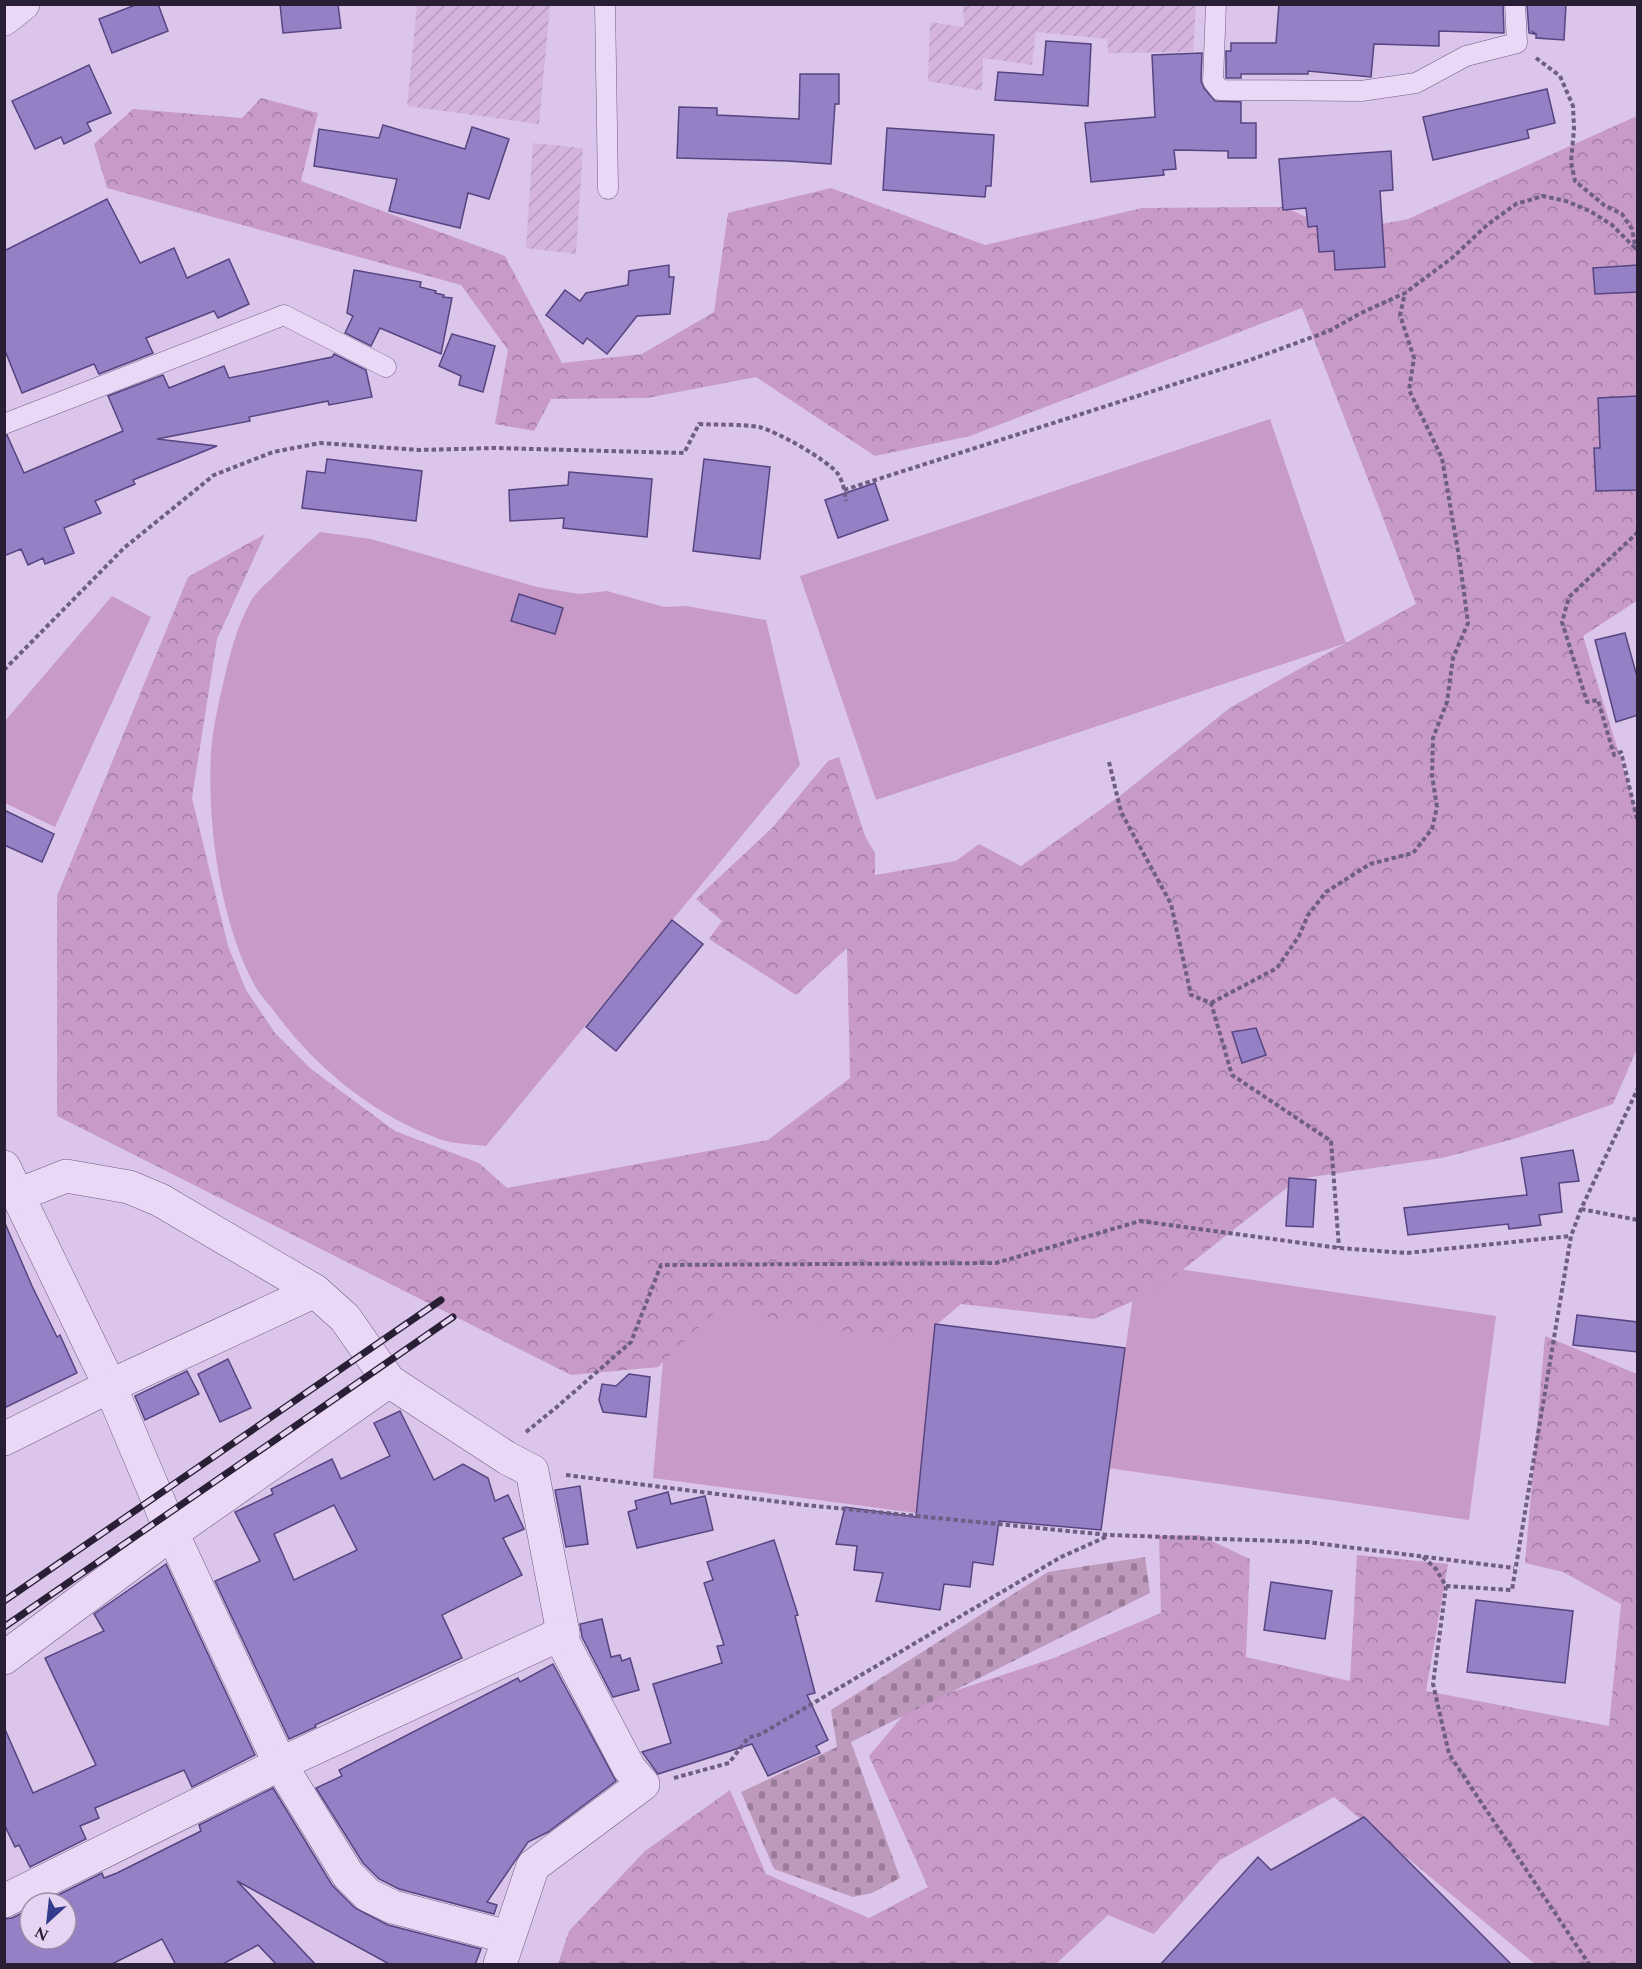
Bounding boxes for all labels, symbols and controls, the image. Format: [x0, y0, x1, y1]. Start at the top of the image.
north arrow [18, 1891, 78, 1951]
text: N [30, 1920, 53, 1947]

